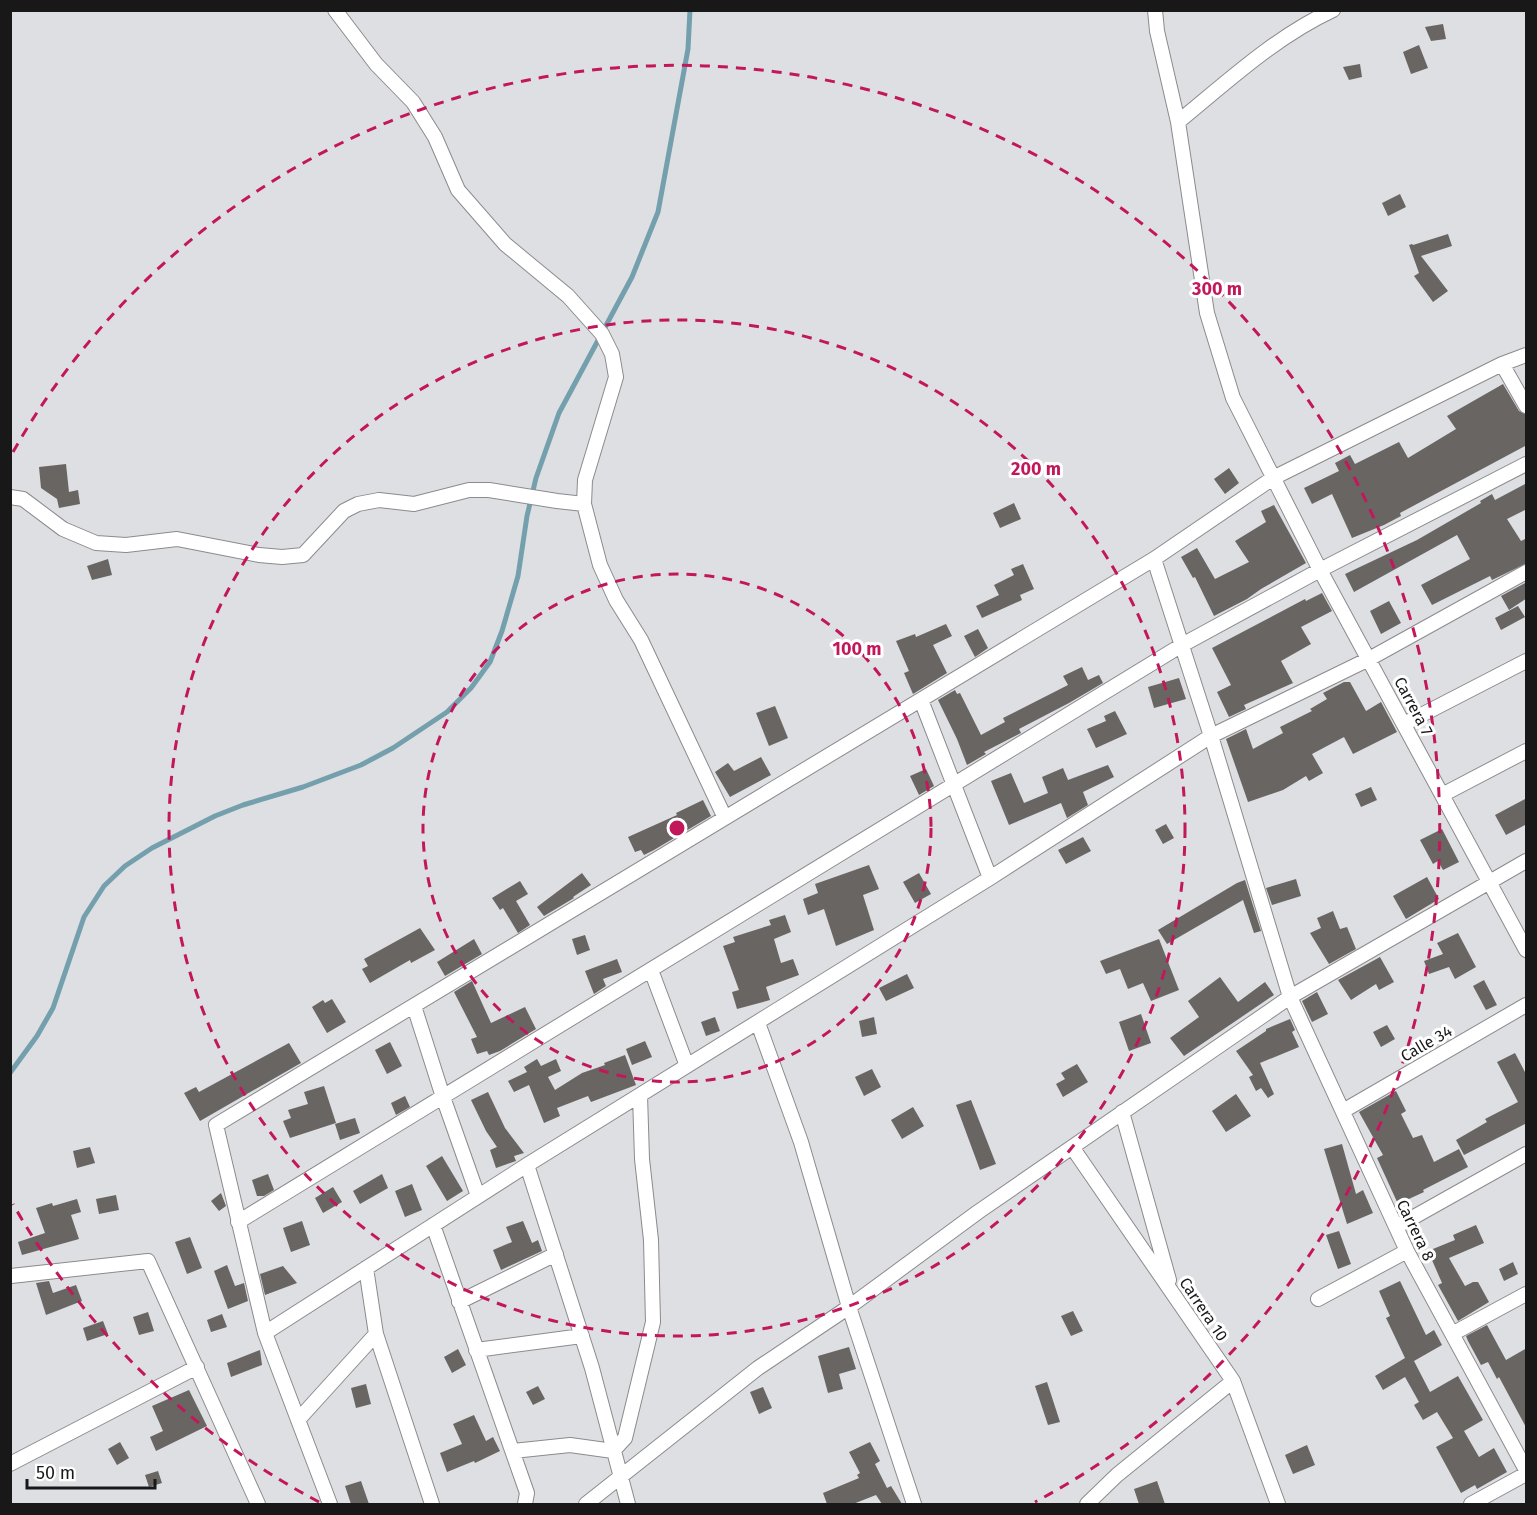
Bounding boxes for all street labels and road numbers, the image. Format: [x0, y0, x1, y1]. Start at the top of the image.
street label: Carrera 7 [1390, 674, 1437, 739]
street label: Calle 34 [1397, 1021, 1456, 1066]
street label: Carrera 8 [1393, 1197, 1439, 1264]
street label: Carrera 10 [1175, 1274, 1232, 1345]

